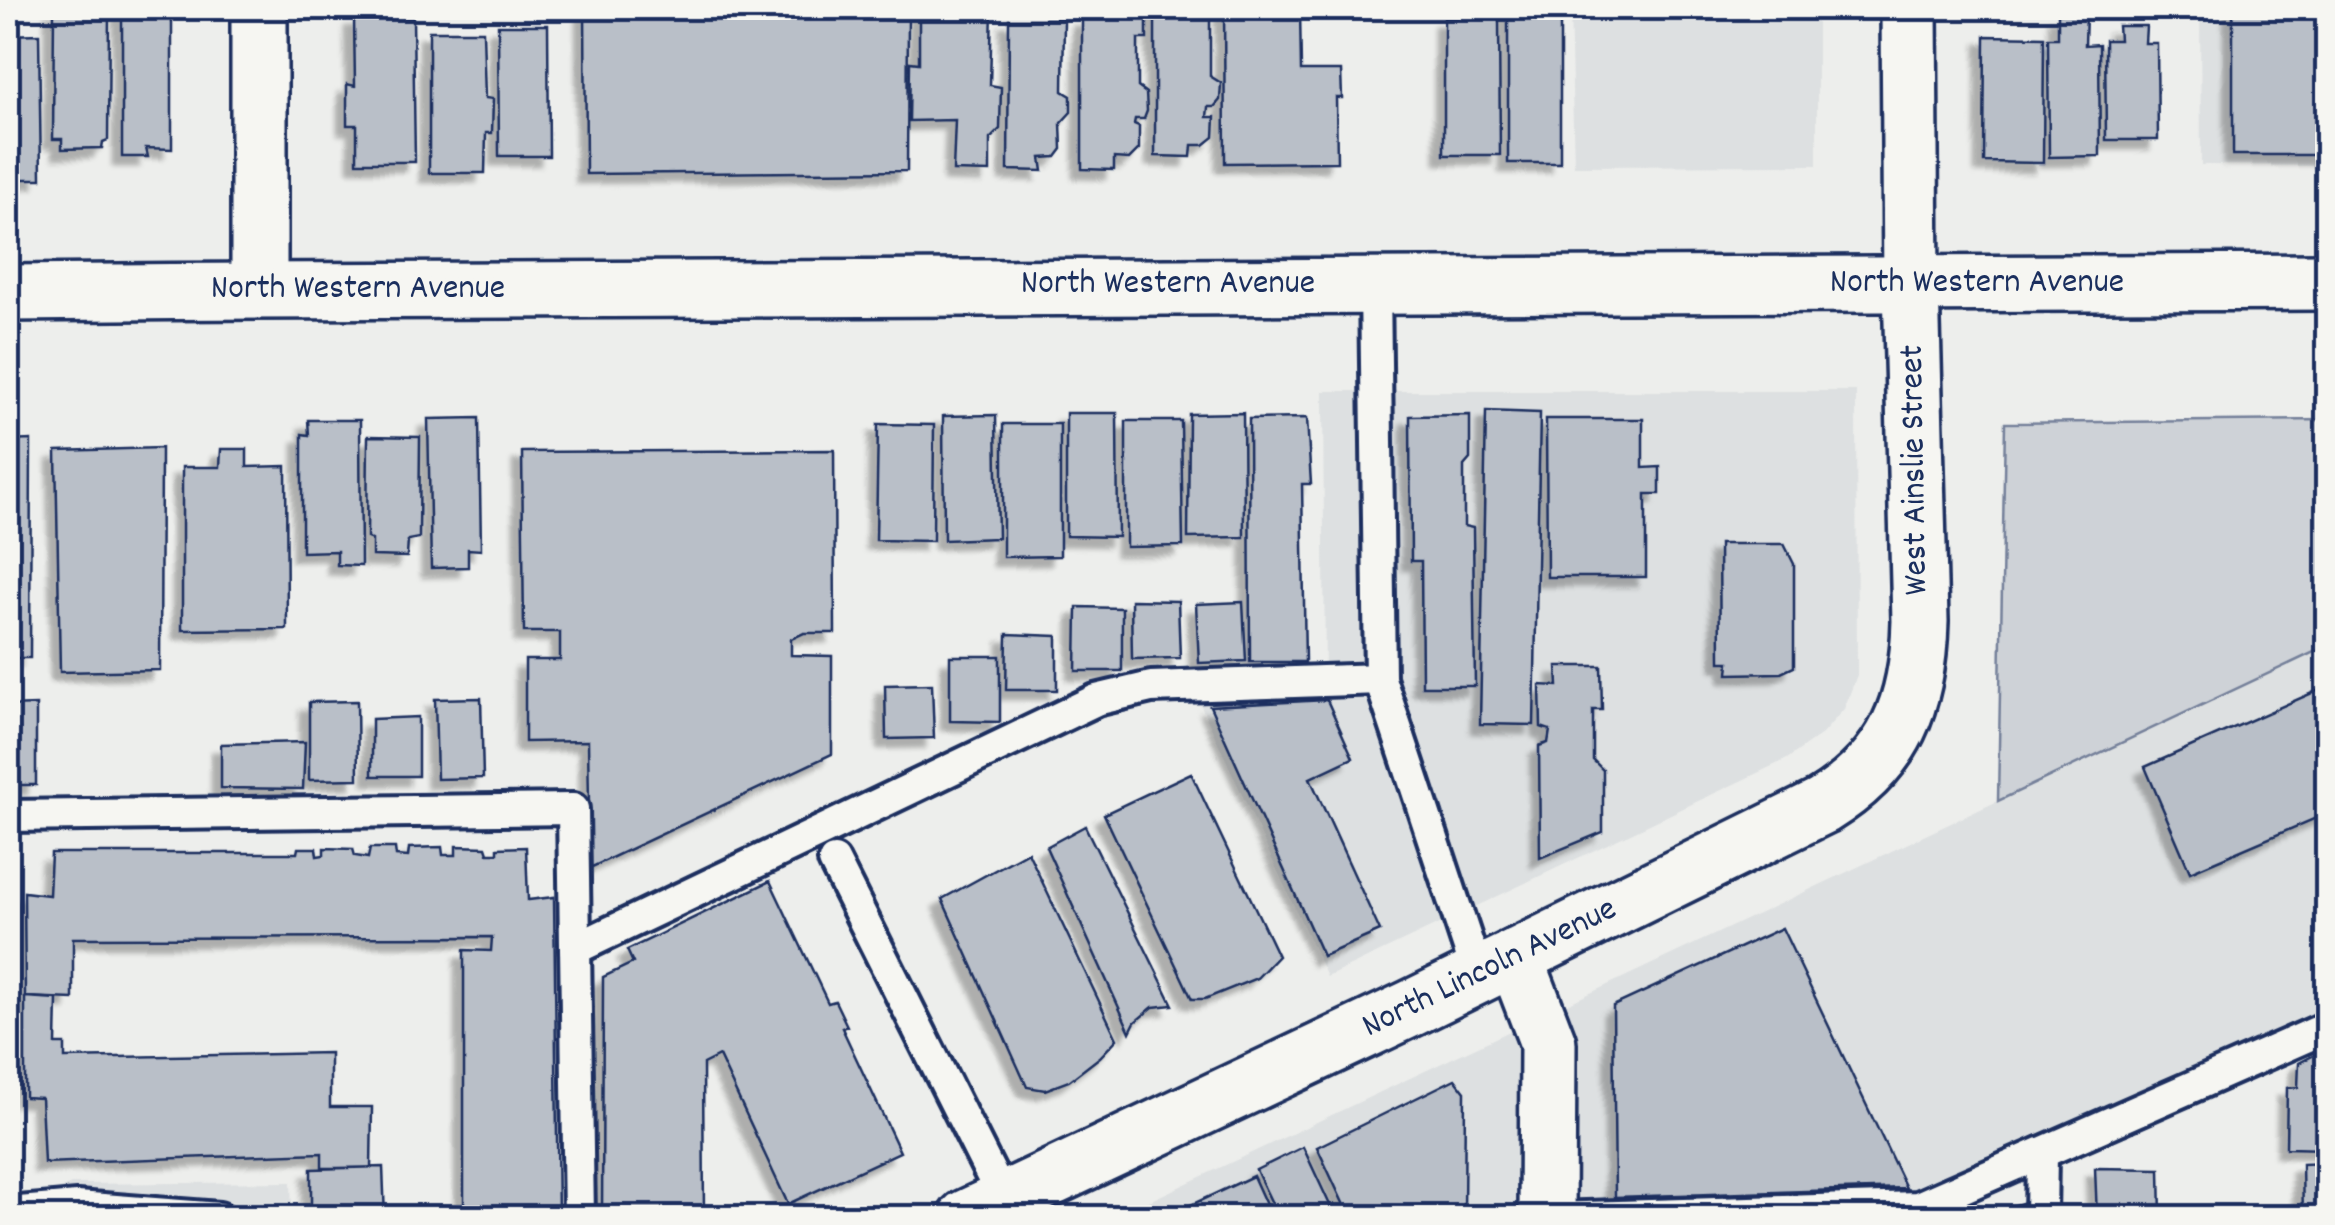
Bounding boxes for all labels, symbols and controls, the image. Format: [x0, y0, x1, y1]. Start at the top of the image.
street label: North Western Avenue [1830, 259, 2124, 309]
street label: North Western Avenue [1021, 260, 1315, 310]
street label: North Western Avenue [211, 265, 505, 315]
street label: West Ainslie Street [1889, 344, 1943, 596]
street label: North Lincoln Avenue [1354, 886, 1626, 1052]

